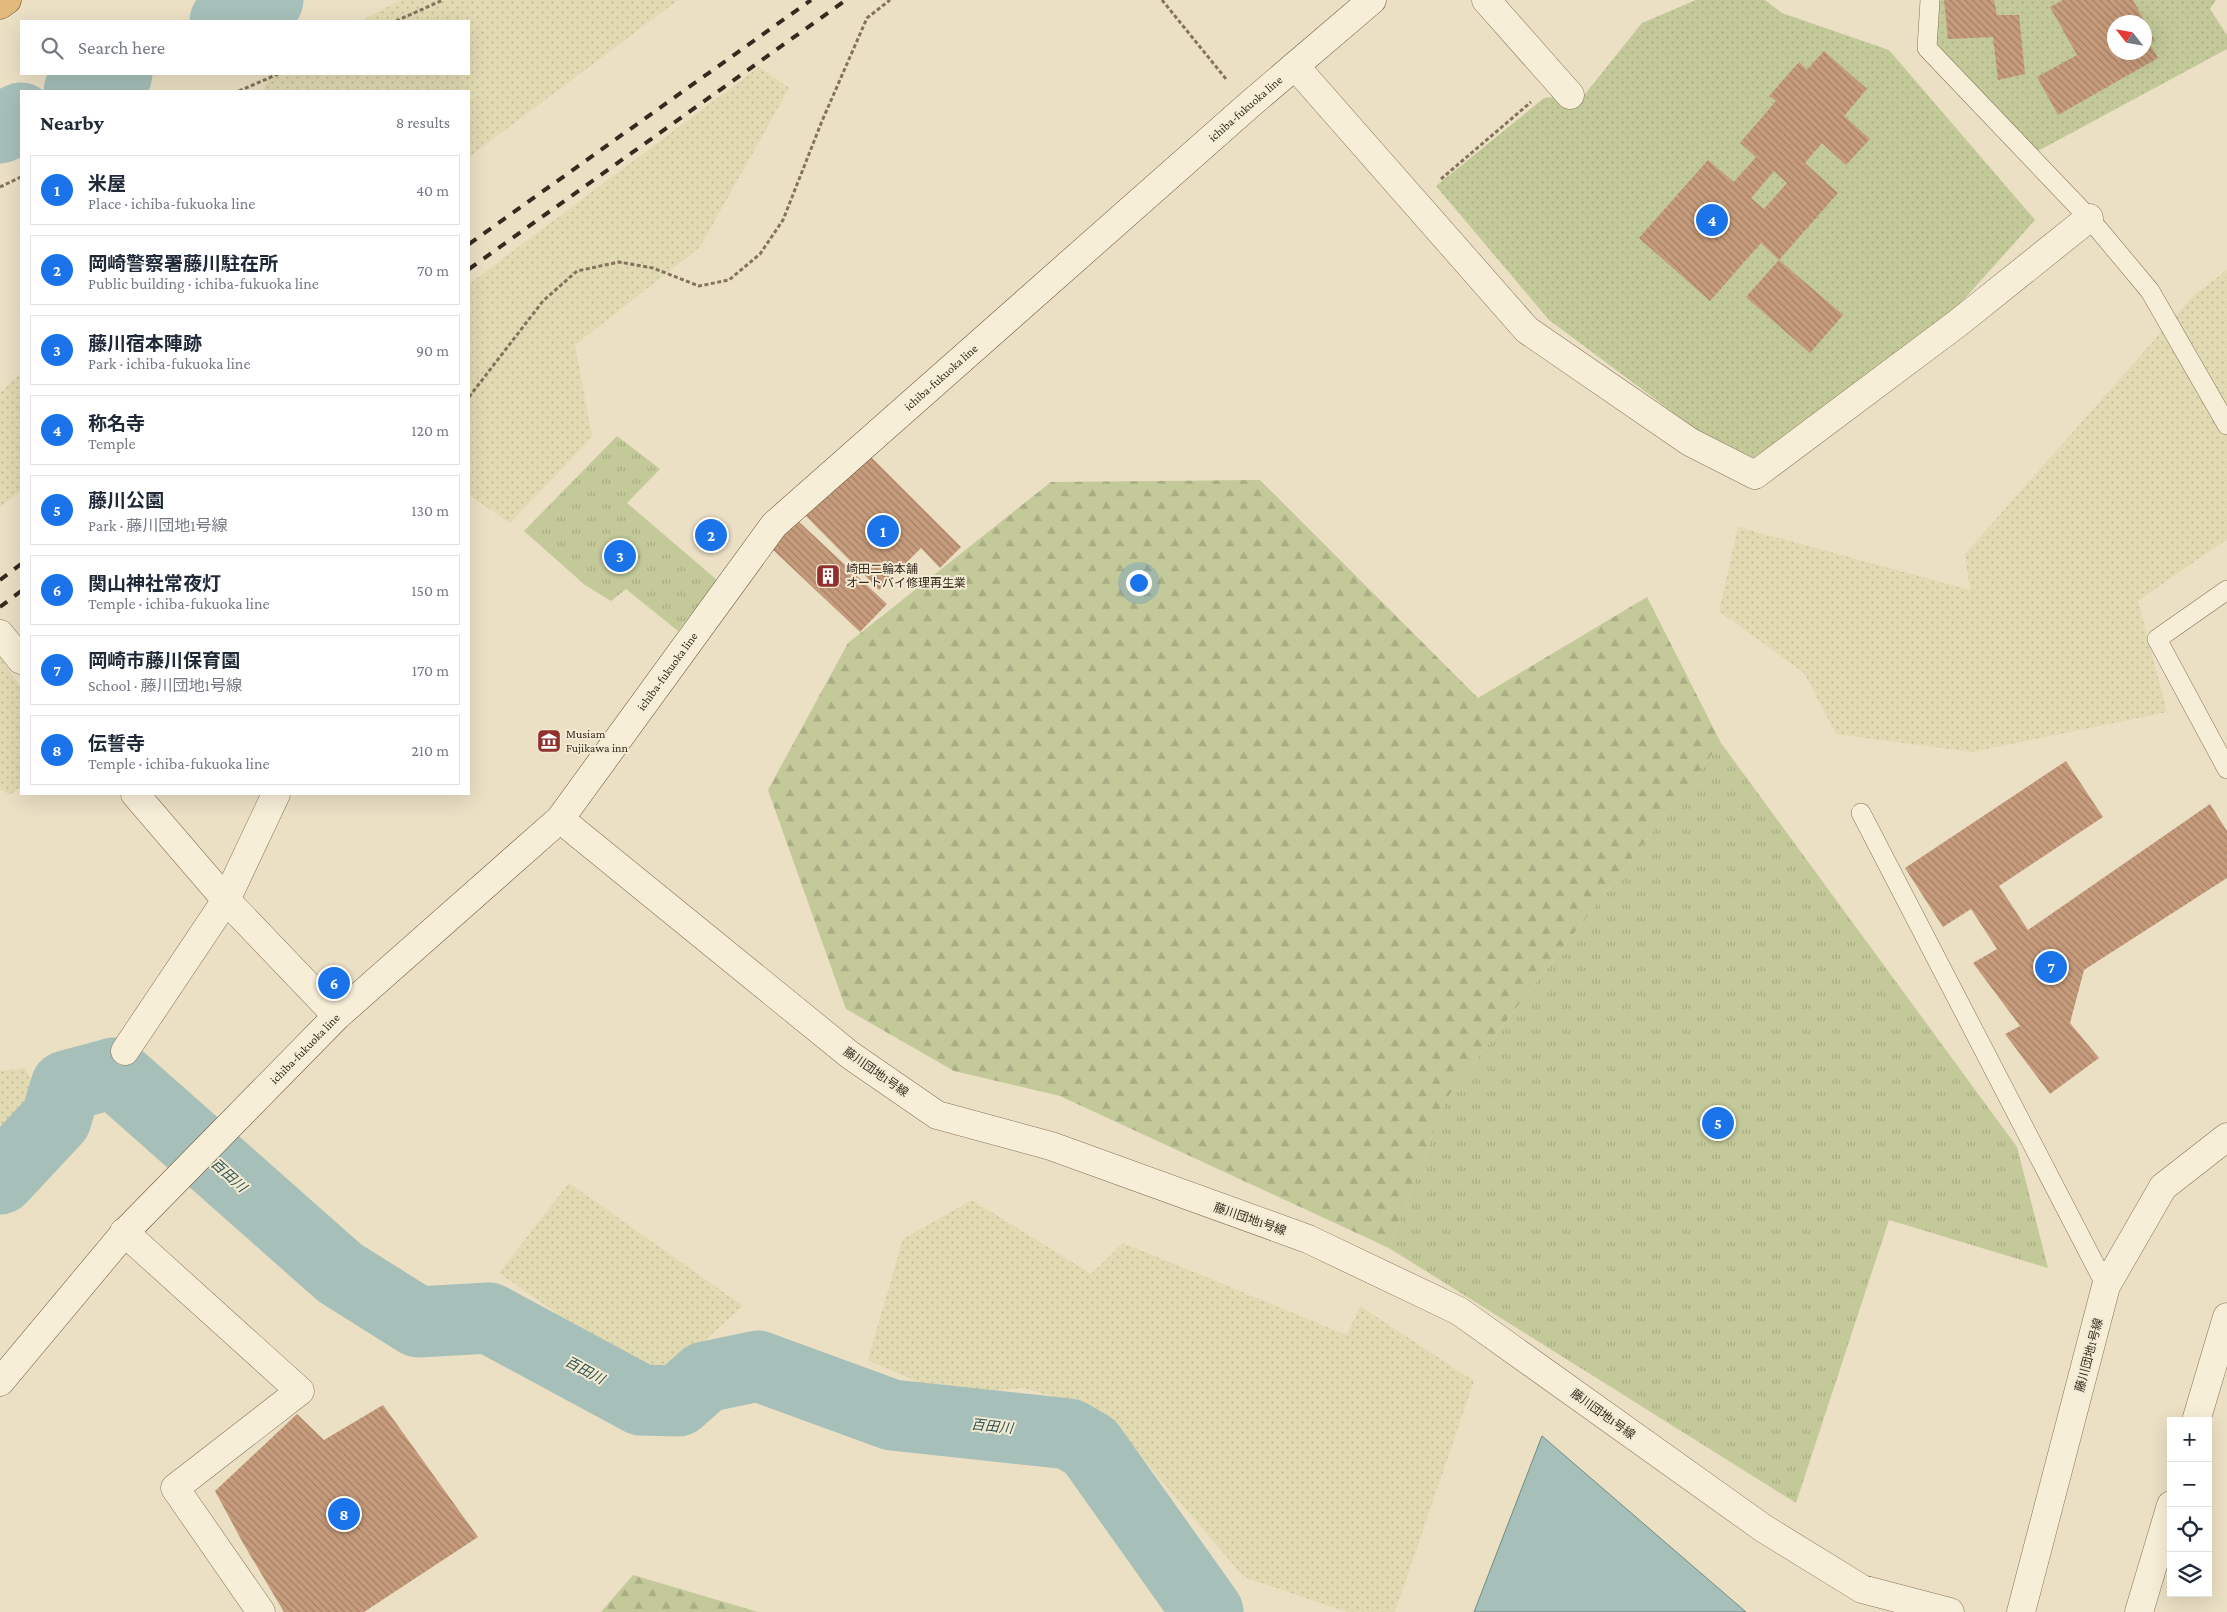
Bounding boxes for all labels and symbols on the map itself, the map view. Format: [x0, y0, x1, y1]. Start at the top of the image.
north arrow [2107, 15, 2152, 60]
street label: ichiba-fukuoka line [1206, 73, 1285, 145]
pin: 4 [1696, 201, 1728, 239]
street label: ichiba-fukuoka line [901, 341, 981, 413]
pin: 1 [867, 512, 899, 550]
pin: 2 [695, 516, 727, 554]
pin: 3 [604, 537, 636, 575]
place label: 崎田二輪本舗 オートバイ修理再生業 [846, 562, 966, 590]
building icon: 崎田二輪本舗 オートバイ修理再生業 [815, 563, 841, 589]
your location [1126, 570, 1152, 596]
street label: ichiba-fukuoka line [634, 630, 701, 713]
place label: Musiam Fujikawa inn [566, 727, 629, 755]
museum icon: Musiam Fujikawa inn [536, 728, 562, 754]
pin: 7 [2035, 948, 2067, 986]
pin: 6 [318, 964, 350, 1002]
street label: ichiba-fukuoka line [267, 1011, 342, 1087]
street label: 藤川団地1号線 [841, 1044, 911, 1100]
pin: 5 [1702, 1104, 1734, 1142]
water label: 百田川 [208, 1155, 251, 1196]
street label: 藤川団地1号線 [1212, 1200, 1288, 1238]
street label: 藤川団地1号線 [2072, 1316, 2106, 1394]
water label: 百田川 [563, 1353, 609, 1388]
street label: 藤川団地1号線 [1568, 1386, 1638, 1442]
water label: 百田川 [970, 1416, 1016, 1436]
pin: 8 [328, 1495, 360, 1533]

